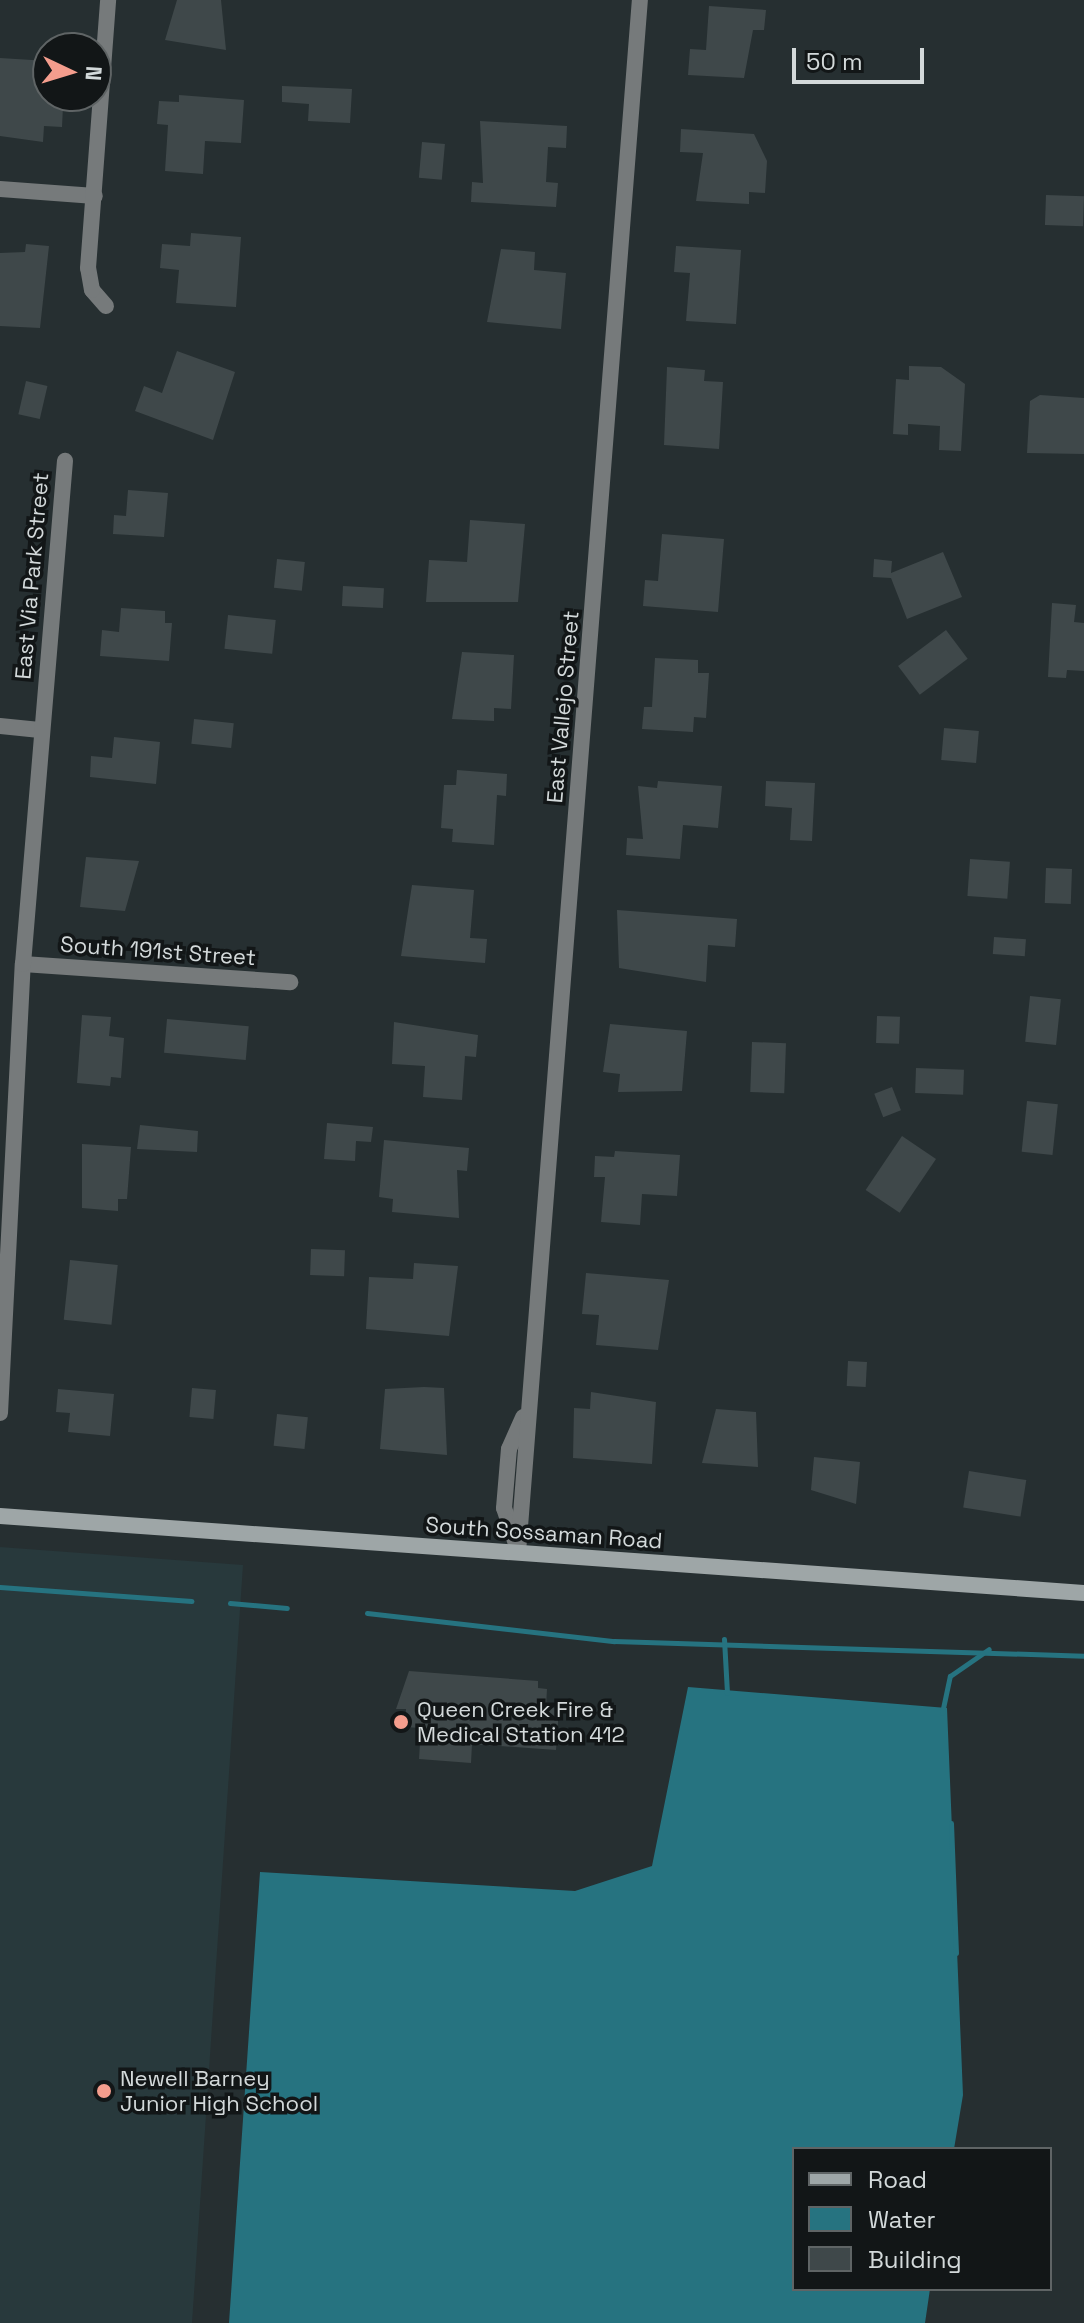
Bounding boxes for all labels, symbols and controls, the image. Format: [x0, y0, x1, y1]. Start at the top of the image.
north arrow [32, 32, 112, 112]
scale bar [796, 32, 928, 82]
text: 50 m [806, 46, 863, 77]
text: N [79, 65, 108, 82]
street label: East Via Park Street [10, 471, 54, 681]
street label: East Vallejo Street [541, 610, 585, 804]
street label: South 191st Street [59, 931, 257, 971]
street label: South Sossaman Road [425, 1512, 663, 1554]
place label: Queen Creek Fire & Medical Station 412 [417, 1696, 625, 1748]
marker: Queen Creek Fire & Medical Station 412 [392, 1713, 410, 1731]
place label: Newell Barney Junior High School [120, 2065, 318, 2116]
marker: Newell Barney Junior High School [95, 2082, 113, 2100]
legend [792, 2147, 1052, 2291]
text: Road [868, 2164, 927, 2195]
text: Water [868, 2204, 936, 2235]
text: Building [868, 2244, 962, 2275]

